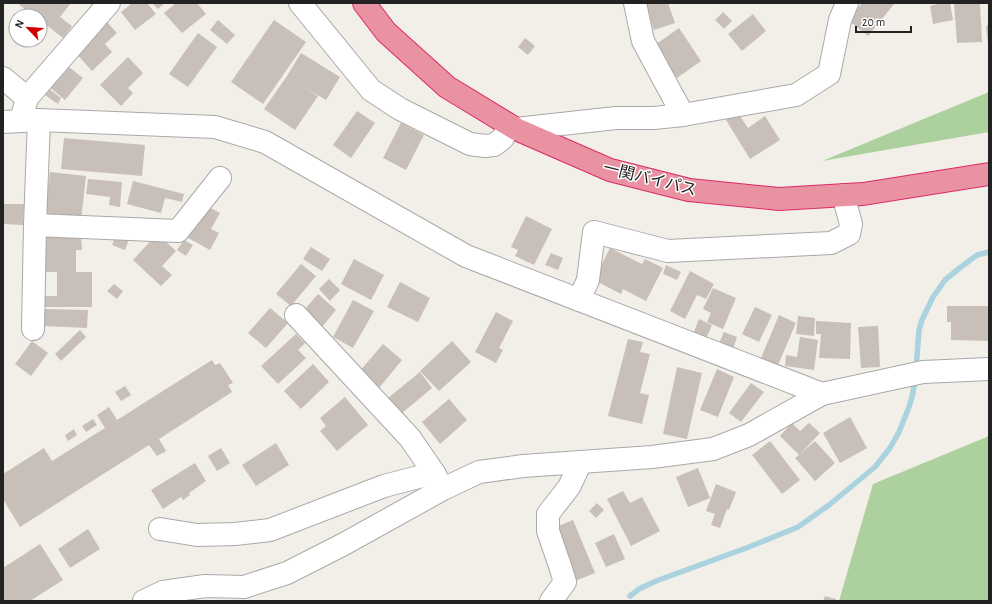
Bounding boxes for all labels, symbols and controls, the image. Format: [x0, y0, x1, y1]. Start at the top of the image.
north arrow [8, 8, 48, 48]
scale bar [856, 8, 911, 34]
text: 20 m [862, 16, 885, 28]
text: N [13, 18, 26, 30]
street label: 一関バイパス [601, 159, 698, 198]

